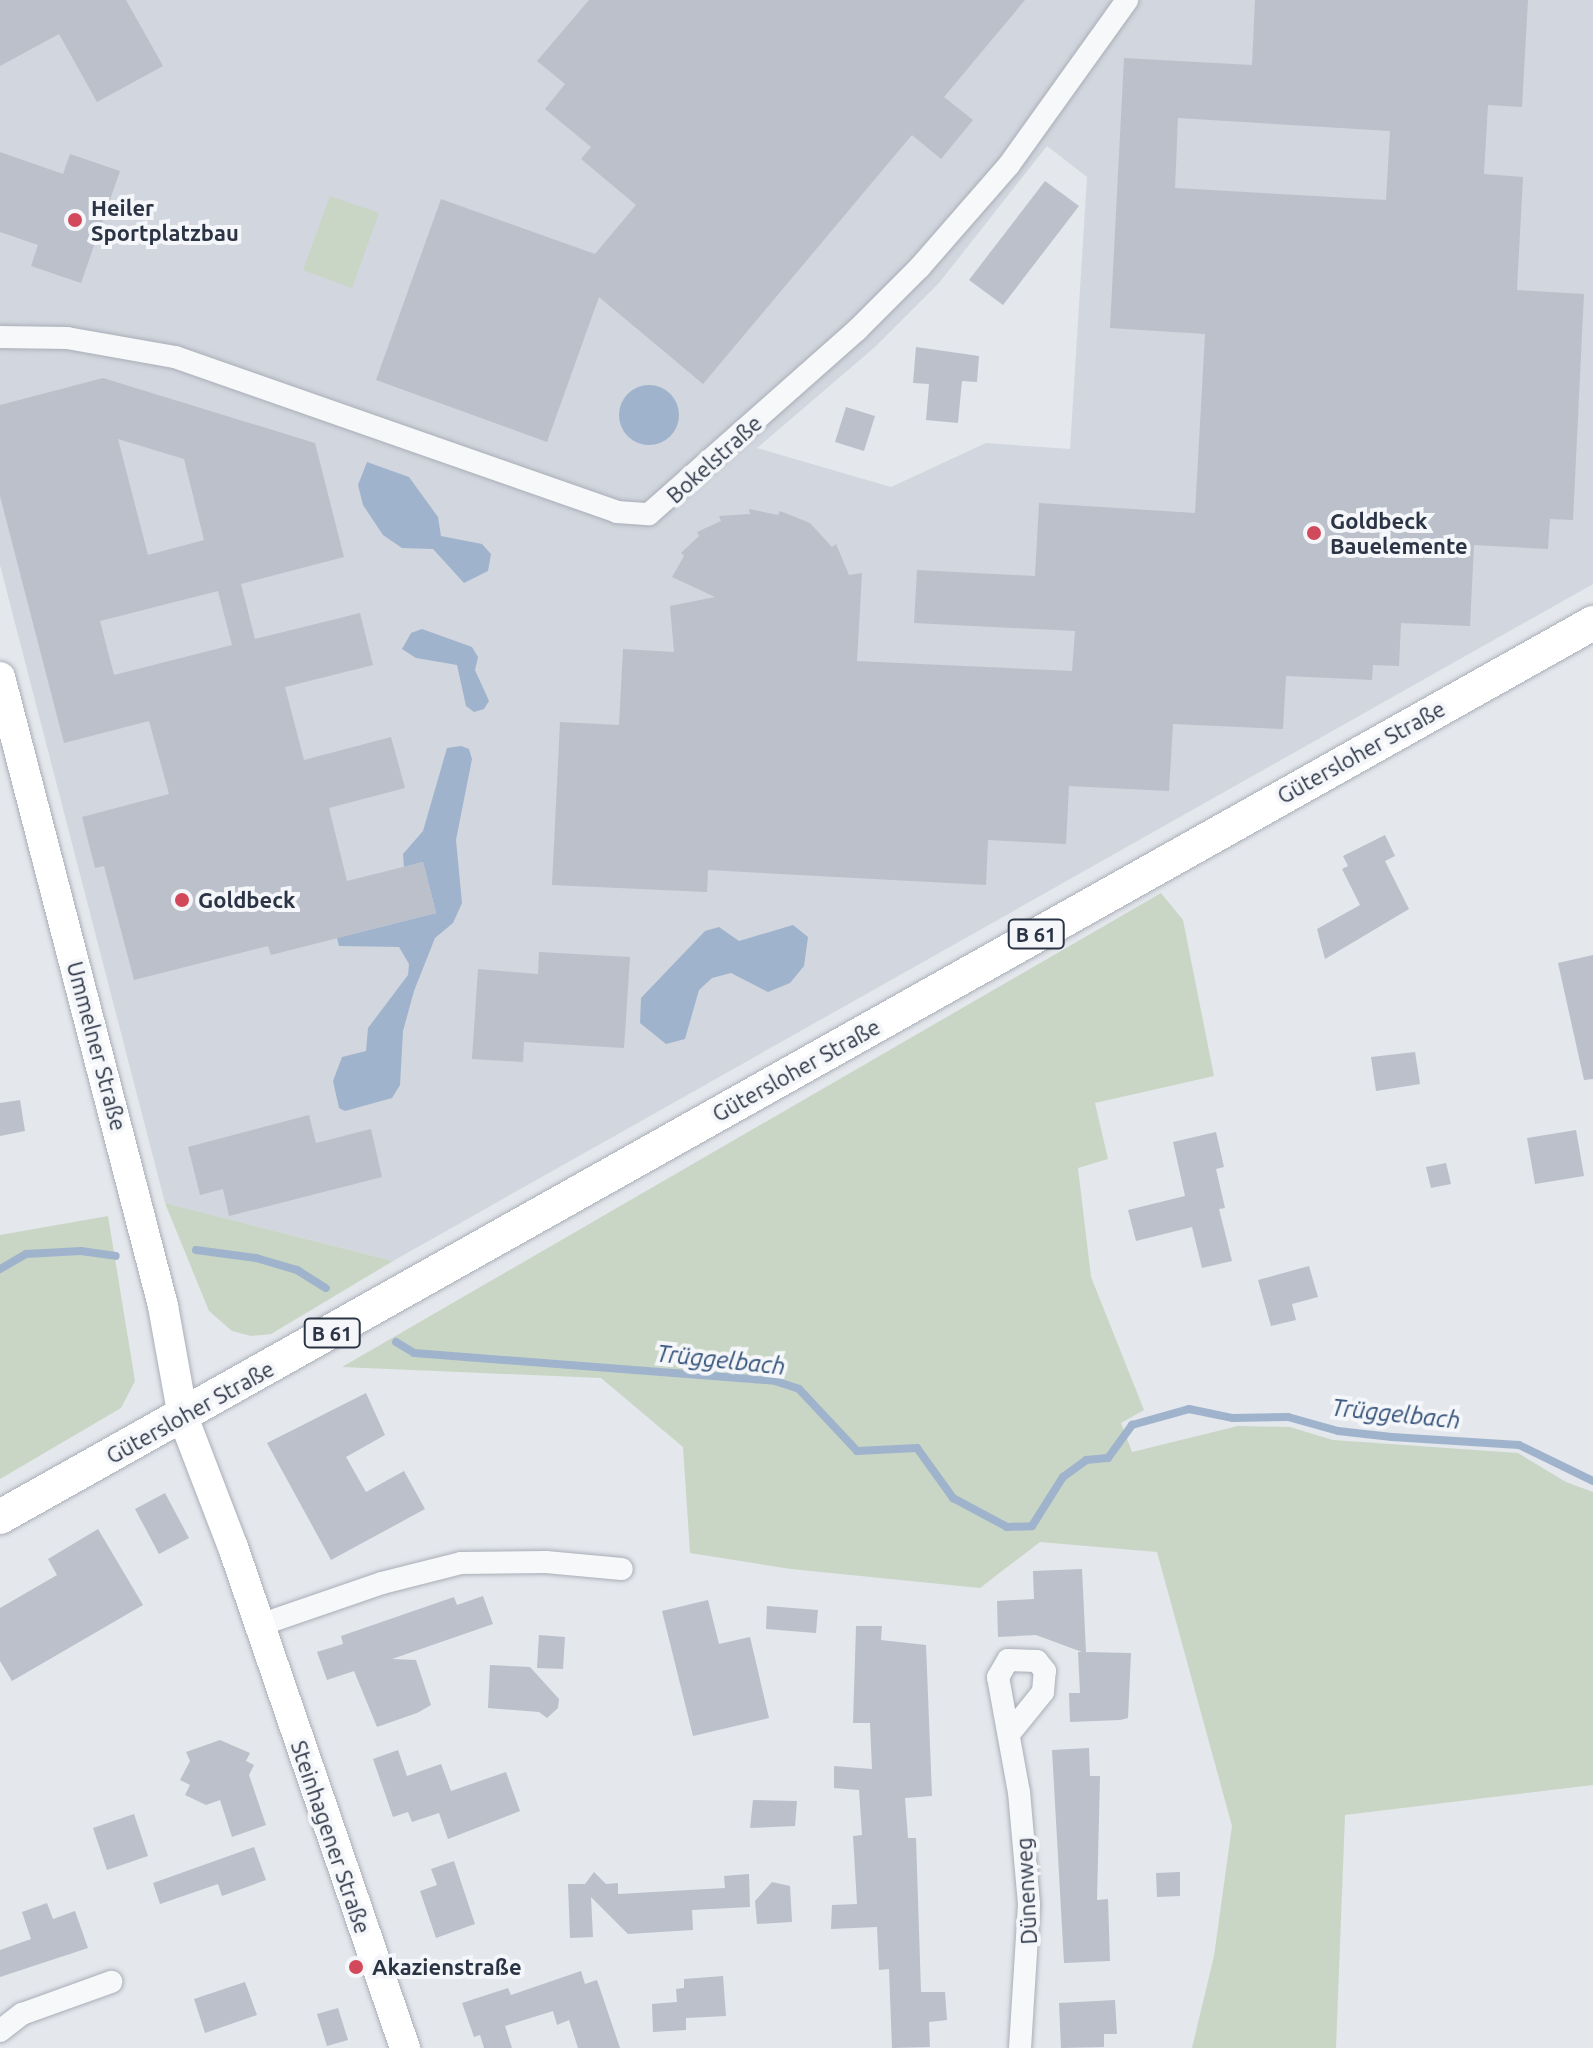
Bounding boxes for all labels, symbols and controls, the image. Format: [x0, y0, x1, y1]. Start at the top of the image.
place label: Heiler Sportplatzbau [91, 194, 239, 246]
marker: Heiler Sportplatzbau [66, 211, 84, 229]
street label: Bokelstraße [661, 409, 767, 509]
place label: Goldbeck Bauelemente [1330, 507, 1468, 558]
marker: Goldbeck Bauelemente [1305, 524, 1323, 542]
street label: Gütersloher Straße [1273, 695, 1449, 809]
place label: Goldbeck [198, 887, 295, 913]
marker: Goldbeck [173, 891, 191, 909]
road number: B 61 [1006, 918, 1066, 950]
street label: Ummelner Straße [62, 958, 132, 1134]
street label: Gütersloher Straße [708, 1013, 884, 1127]
road number: B 61 [302, 1317, 362, 1349]
water label: Trüggelbach [655, 1339, 787, 1381]
street label: Gütersloher Straße [102, 1355, 278, 1469]
water label: Trüggelbach [1330, 1393, 1462, 1435]
street label: Steinhagener Straße [286, 1737, 376, 1937]
street label: Dünenweg [1010, 1837, 1042, 1945]
place label: Akazienstraße [372, 1954, 522, 1980]
marker: Akazienstraße [347, 1958, 365, 1976]

